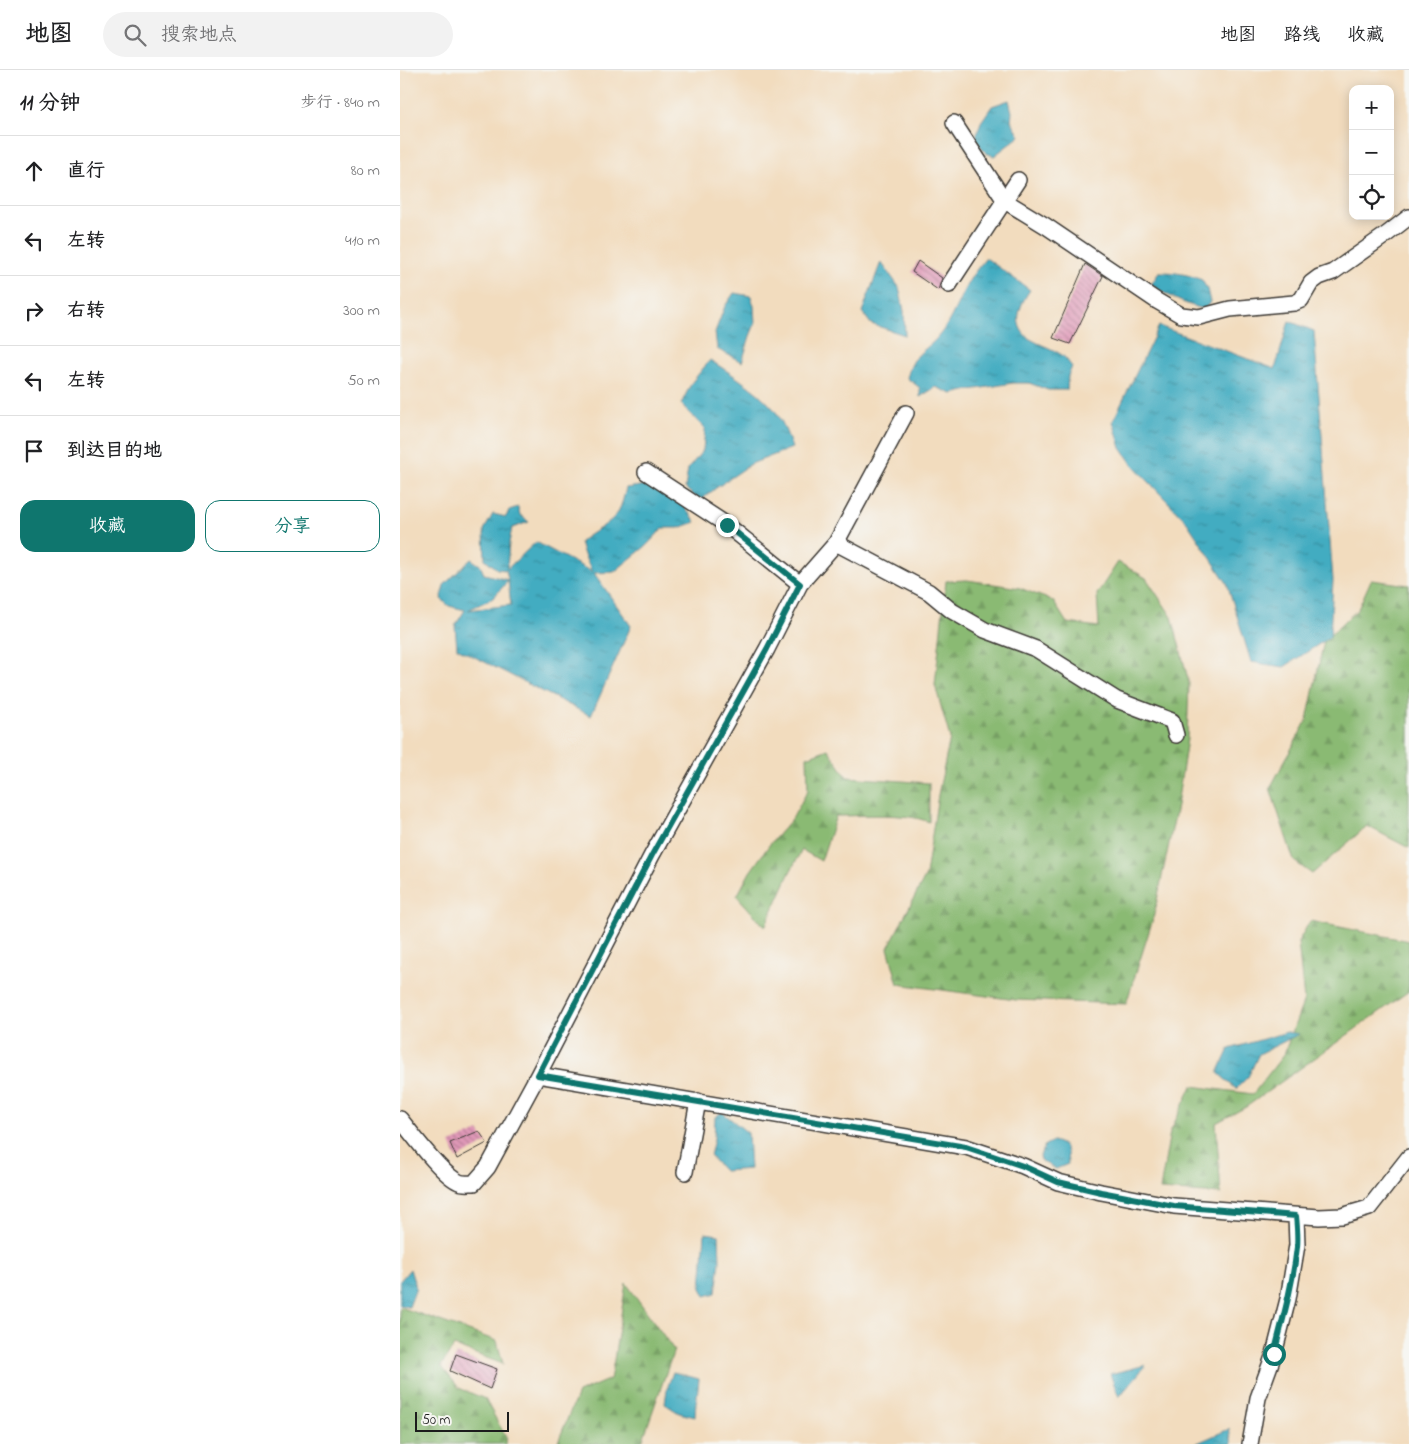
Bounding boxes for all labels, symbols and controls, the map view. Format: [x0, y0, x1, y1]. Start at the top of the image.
search box [103, 12, 453, 57]
text: 地图 [25, 18, 73, 53]
icon: search [121, 21, 149, 49]
text: 搜索地点 [161, 22, 237, 49]
text: 地图 [1220, 23, 1256, 49]
text: 路线 [1284, 23, 1320, 49]
text: 收藏 [1348, 23, 1384, 49]
map controls [1349, 85, 1394, 220]
button: + [1349, 85, 1394, 130]
text: 11 分钟 [20, 89, 81, 119]
text: 步行 · 840 m [301, 91, 380, 115]
button: − [1349, 130, 1394, 175]
icon: ahead [20, 157, 48, 185]
text: 直行 [67, 158, 105, 185]
text: 80 m [351, 159, 380, 183]
button: locate [1349, 175, 1394, 220]
icon: left [20, 227, 48, 255]
text: 左转 [67, 228, 105, 255]
text: 410 m [345, 229, 380, 253]
icon: right [20, 297, 48, 325]
text: 右转 [67, 298, 105, 325]
text: 300 m [343, 299, 380, 323]
icon: left [20, 367, 48, 395]
text: 左转 [67, 368, 105, 395]
text: 50 m [348, 369, 380, 393]
icon: arrive [20, 437, 48, 465]
text: 到达目的地 [67, 438, 162, 465]
button: 收藏 [20, 500, 195, 552]
button: 分享 [205, 500, 380, 552]
route end [716, 514, 739, 537]
route start [1263, 1343, 1286, 1366]
scale bar [415, 1409, 509, 1432]
text: 50 m [422, 1410, 450, 1431]

